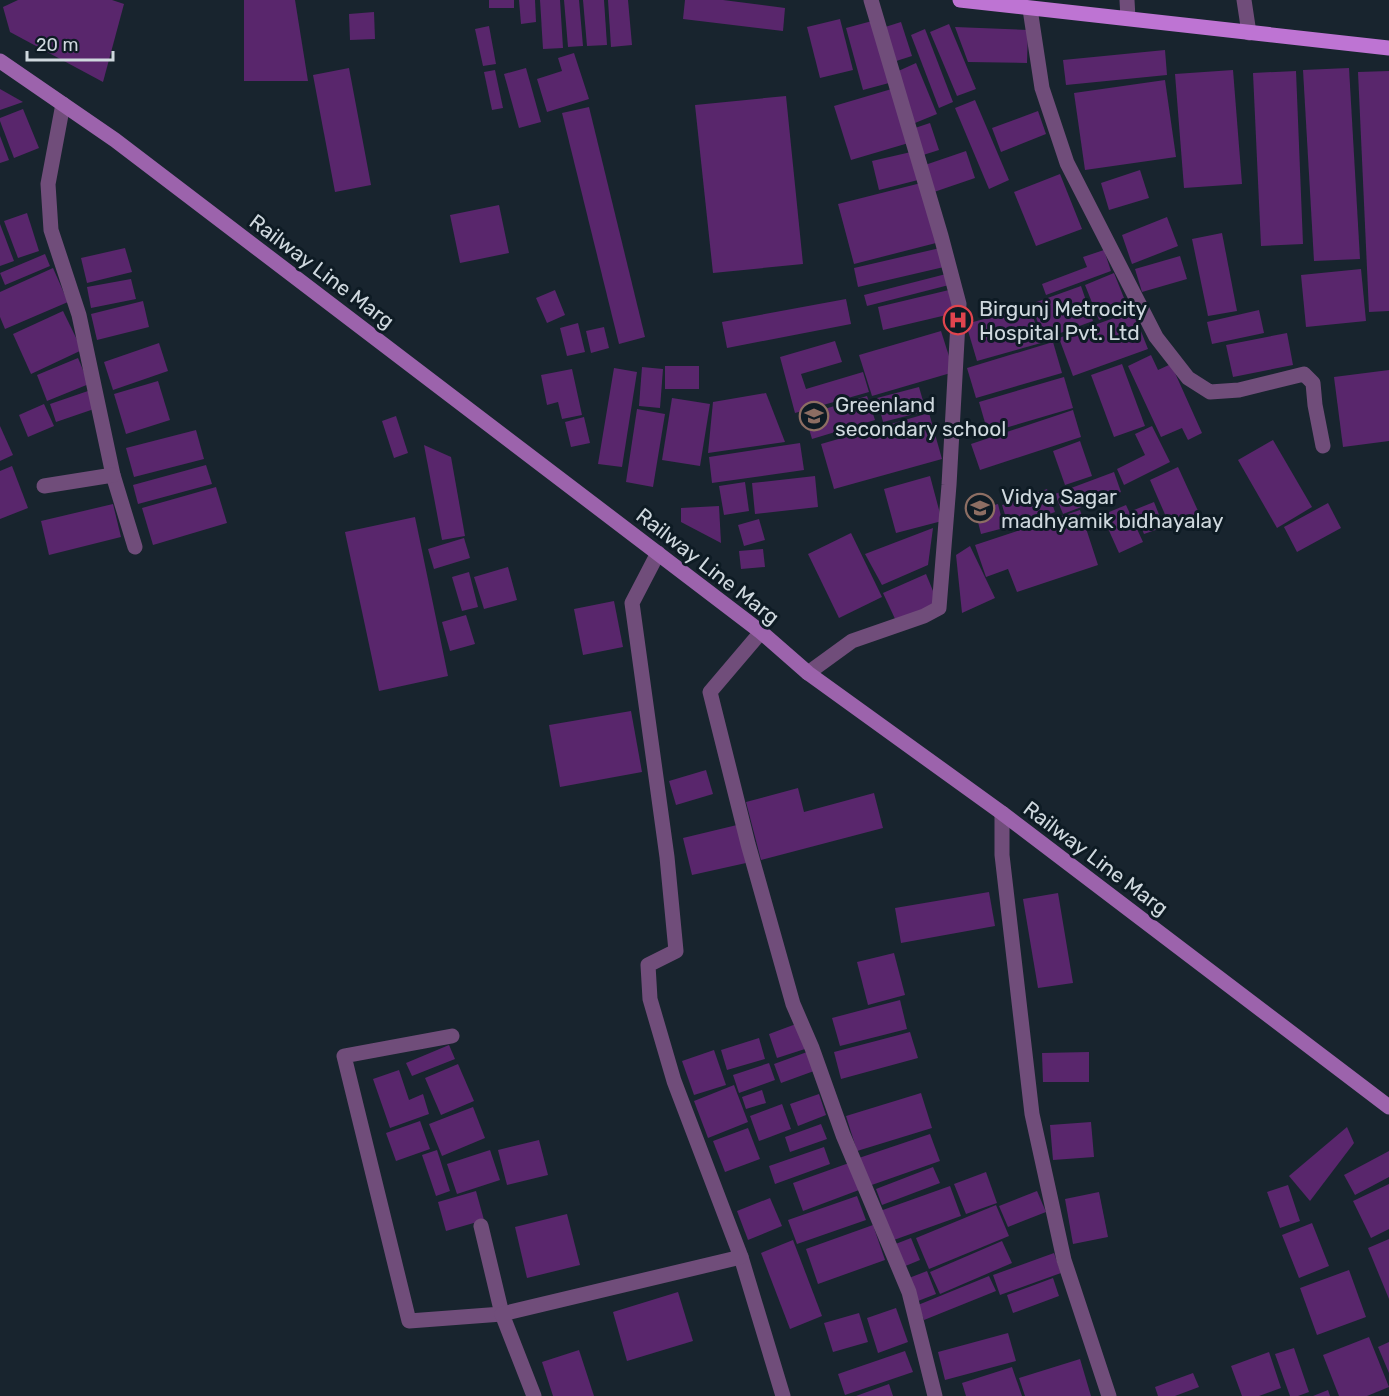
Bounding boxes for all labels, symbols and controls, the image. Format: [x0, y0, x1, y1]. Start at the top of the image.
scale bar [27, 24, 112, 62]
text: 20 m [36, 34, 78, 56]
street label: Railway Line Marg [245, 208, 399, 334]
place label: Birgunj Metrocity Hospital Pvt. Ltd [979, 296, 1148, 345]
hospital icon: Birgunj Metrocity Hospital Pvt. Ltd [942, 304, 974, 336]
place label: Greenland secondary school [835, 392, 1006, 441]
school or university icon: Greenland secondary school [798, 400, 830, 432]
place label: Vidya Sagar madhyamik bidhayalay [1001, 484, 1224, 533]
school or university icon: Vidya Sagar madhyamik bidhayalay [964, 492, 996, 524]
street label: Railway Line Marg [631, 502, 785, 630]
street label: Railway Line Marg [1019, 795, 1173, 921]

